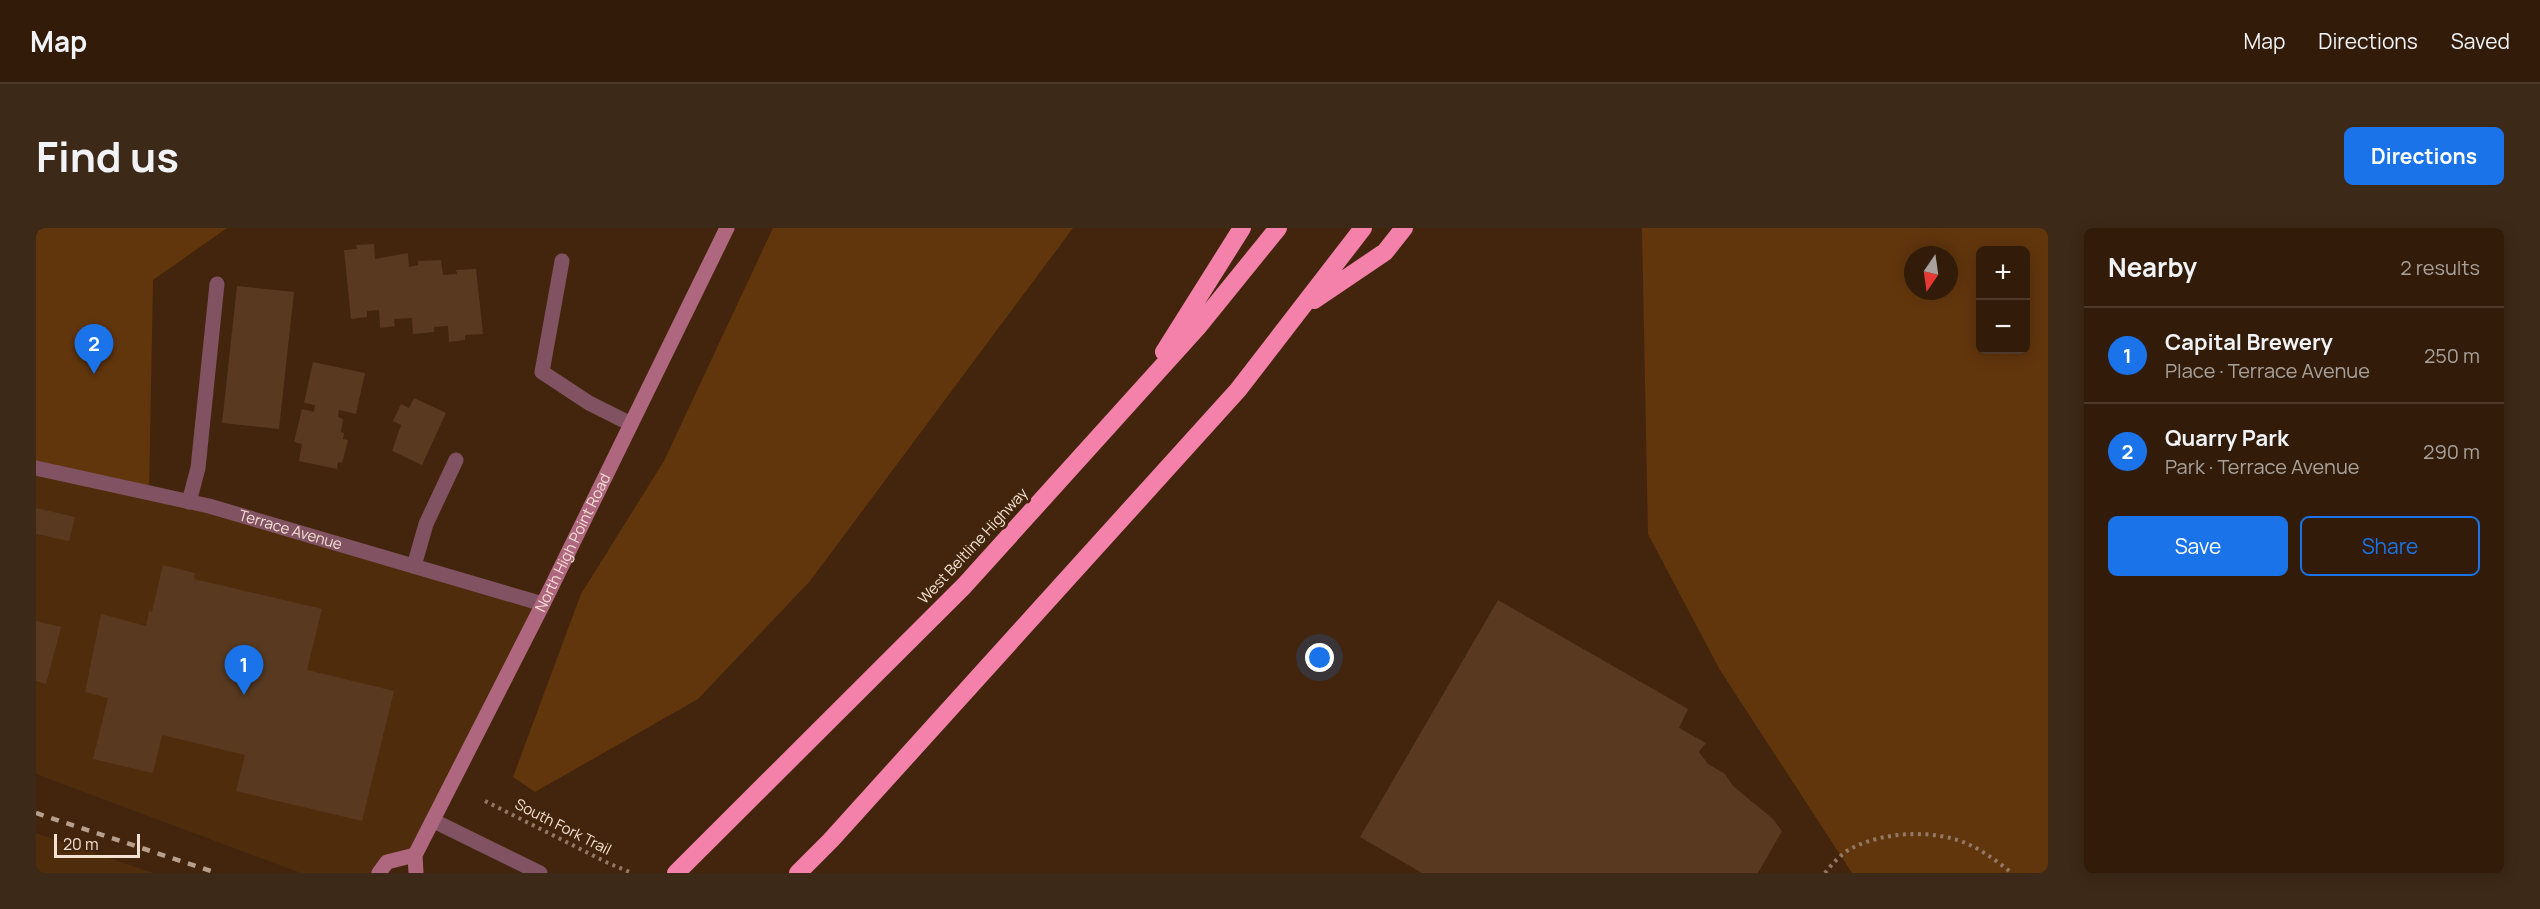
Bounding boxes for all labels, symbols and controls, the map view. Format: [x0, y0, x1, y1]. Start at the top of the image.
text: Map [30, 22, 87, 60]
text: Map [2244, 27, 2285, 55]
text: Directions [2318, 27, 2418, 55]
text: Saved [2451, 27, 2510, 55]
text: Find us [36, 127, 179, 185]
button: Directions [2344, 127, 2504, 185]
north arrow [1904, 246, 1958, 300]
map controls [1976, 246, 2030, 354]
button: + [1976, 246, 2030, 300]
text: Nearby [2108, 249, 2197, 285]
text: 2 results [2400, 254, 2480, 281]
button: − [1976, 300, 2030, 354]
pin: 2 [74, 324, 114, 374]
text: Capital Brewery [2165, 327, 2333, 357]
text: 1 [2123, 342, 2132, 369]
text: 250 m [2424, 342, 2480, 369]
text: Place · Terrace Avenue [2165, 357, 2370, 384]
text: Quarry Park [2165, 423, 2289, 453]
text: 2 [2122, 438, 2133, 465]
text: 290 m [2423, 438, 2480, 465]
text: Park · Terrace Avenue [2165, 453, 2359, 480]
street label: North High Point Road [530, 470, 615, 615]
street label: West Beltline Highway [913, 483, 1032, 609]
street label: Terrace Avenue [236, 504, 345, 555]
button: Save [2108, 516, 2288, 576]
button: Share [2300, 516, 2480, 576]
your location [1305, 643, 1334, 672]
pin: 1 [224, 646, 264, 695]
street label: South Fork Trail [511, 793, 615, 860]
scale bar [54, 831, 140, 858]
text: 20 m [63, 833, 99, 855]

